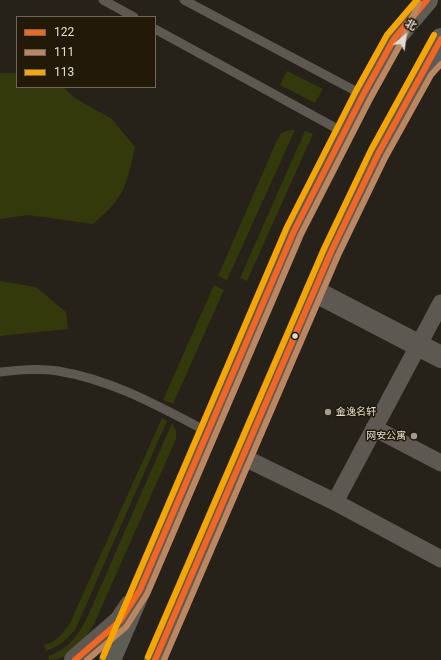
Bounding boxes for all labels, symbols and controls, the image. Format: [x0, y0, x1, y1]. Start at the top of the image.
legend [16, 16, 156, 88]
north arrow [385, 16, 425, 56]
text: 北 [403, 17, 419, 33]
text: 122 [54, 25, 74, 39]
text: 111 [54, 45, 74, 59]
text: 113 [54, 65, 74, 79]
unlabelled marker [290, 331, 300, 341]
place label: 金逸名轩 [336, 406, 376, 418]
marker: 金逸名轩 [323, 407, 333, 417]
place label: 网安公寓 [366, 430, 406, 442]
marker: 网安公寓 [409, 431, 419, 441]

